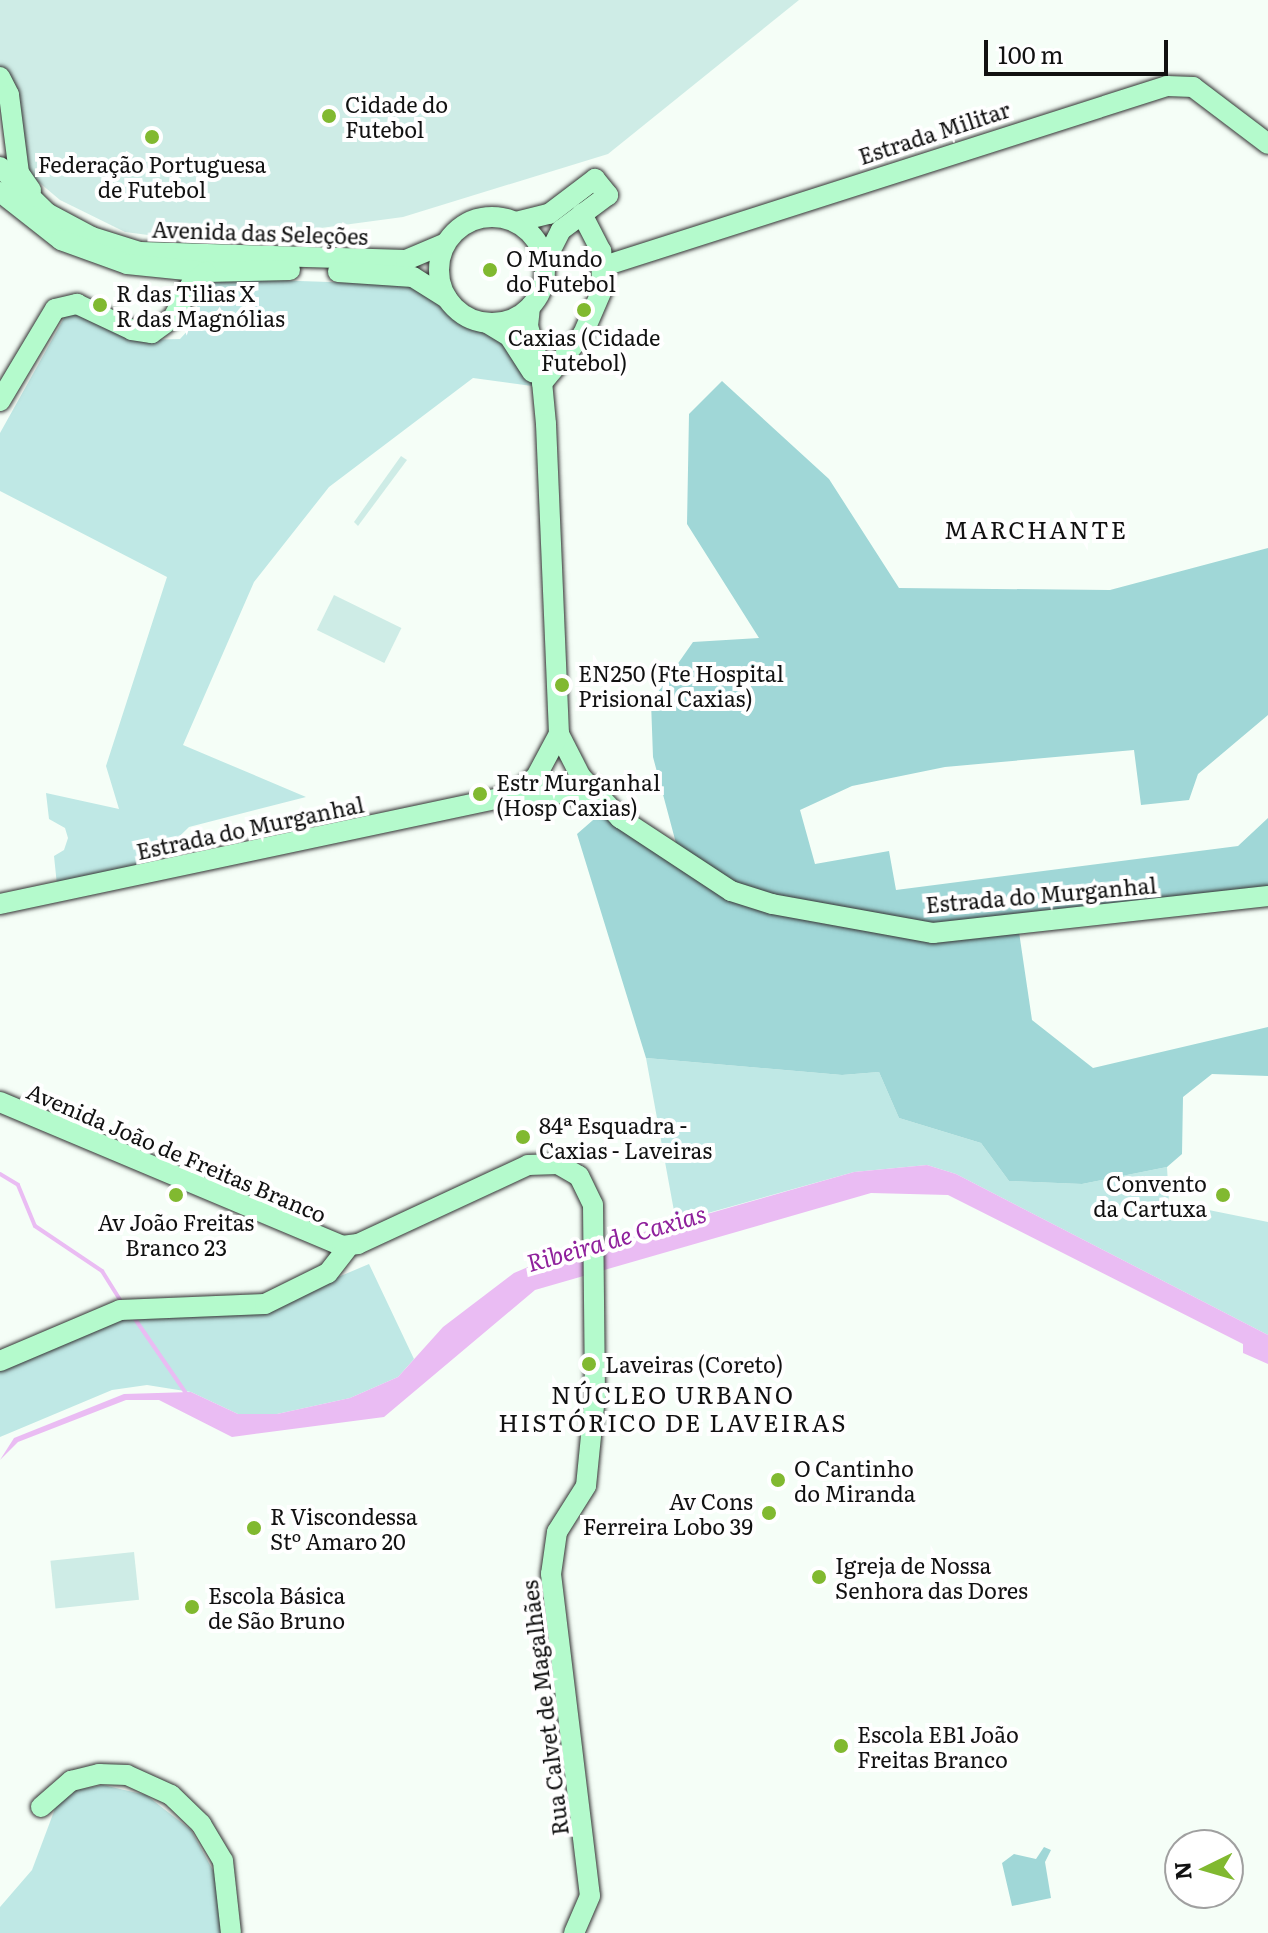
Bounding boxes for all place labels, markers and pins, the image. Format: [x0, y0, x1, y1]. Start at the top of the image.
place label: Cidade do Futebol [345, 90, 448, 142]
marker: Cidade do Futebol [320, 107, 338, 125]
marker: Federação Portuguesa de Futebol [143, 128, 161, 146]
place label: Federação Portuguesa de Futebol [38, 150, 266, 202]
place label: O Mundo do Futebol [506, 244, 616, 296]
marker: O Mundo do Futebol [481, 261, 499, 279]
place label: R das Tilias X R das Magnólias [116, 279, 285, 330]
marker: R das Tilias X R das Magnólias [91, 296, 109, 314]
marker: Caxias (Cidade Futebol) [575, 301, 593, 319]
place label: Caxias (Cidade Futebol) [508, 323, 660, 374]
place label: EN250 (Fte Hospital Prisional Caxias) [578, 659, 784, 710]
marker: EN250 (Fte Hospital Prisional Caxias) [553, 676, 571, 694]
place label: Estr Murganhal (Hosp Caxias) [496, 768, 660, 820]
marker: Estr Murganhal (Hosp Caxias) [471, 785, 489, 803]
place label: 84ª Esquadra - Caxias - Laveiras [539, 1111, 712, 1162]
marker: 84ª Esquadra - Caxias - Laveiras [514, 1128, 532, 1146]
place label: Convento da Cartuxa [1093, 1169, 1207, 1220]
marker: Av João Freitas Branco 23 [167, 1186, 185, 1204]
marker: Convento da Cartuxa [1214, 1186, 1232, 1204]
place label: Av João Freitas Branco 23 [98, 1208, 254, 1260]
place label: Laveiras (Coreto) [605, 1351, 783, 1377]
marker: Laveiras (Coreto) [580, 1355, 598, 1373]
place label: O Cantinho do Miranda [794, 1454, 916, 1506]
marker: O Cantinho do Miranda [769, 1471, 787, 1489]
place label: Av Cons Ferreira Lobo 39 [583, 1487, 753, 1538]
place label: R Viscondessa Stº Amaro 20 [270, 1502, 418, 1554]
marker: Av Cons Ferreira Lobo 39 [760, 1504, 778, 1522]
marker: R Viscondessa Stº Amaro 20 [245, 1519, 263, 1537]
place label: Igreja de Nossa Senhora das Dores [835, 1551, 1028, 1602]
marker: Igreja de Nossa Senhora das Dores [810, 1568, 828, 1586]
place label: Escola Básica de São Bruno [208, 1581, 345, 1632]
marker: Escola Básica de São Bruno [183, 1598, 201, 1616]
place label: Escola EB1 João Freitas Branco [857, 1720, 1019, 1772]
marker: Escola EB1 João Freitas Branco [832, 1737, 850, 1755]

